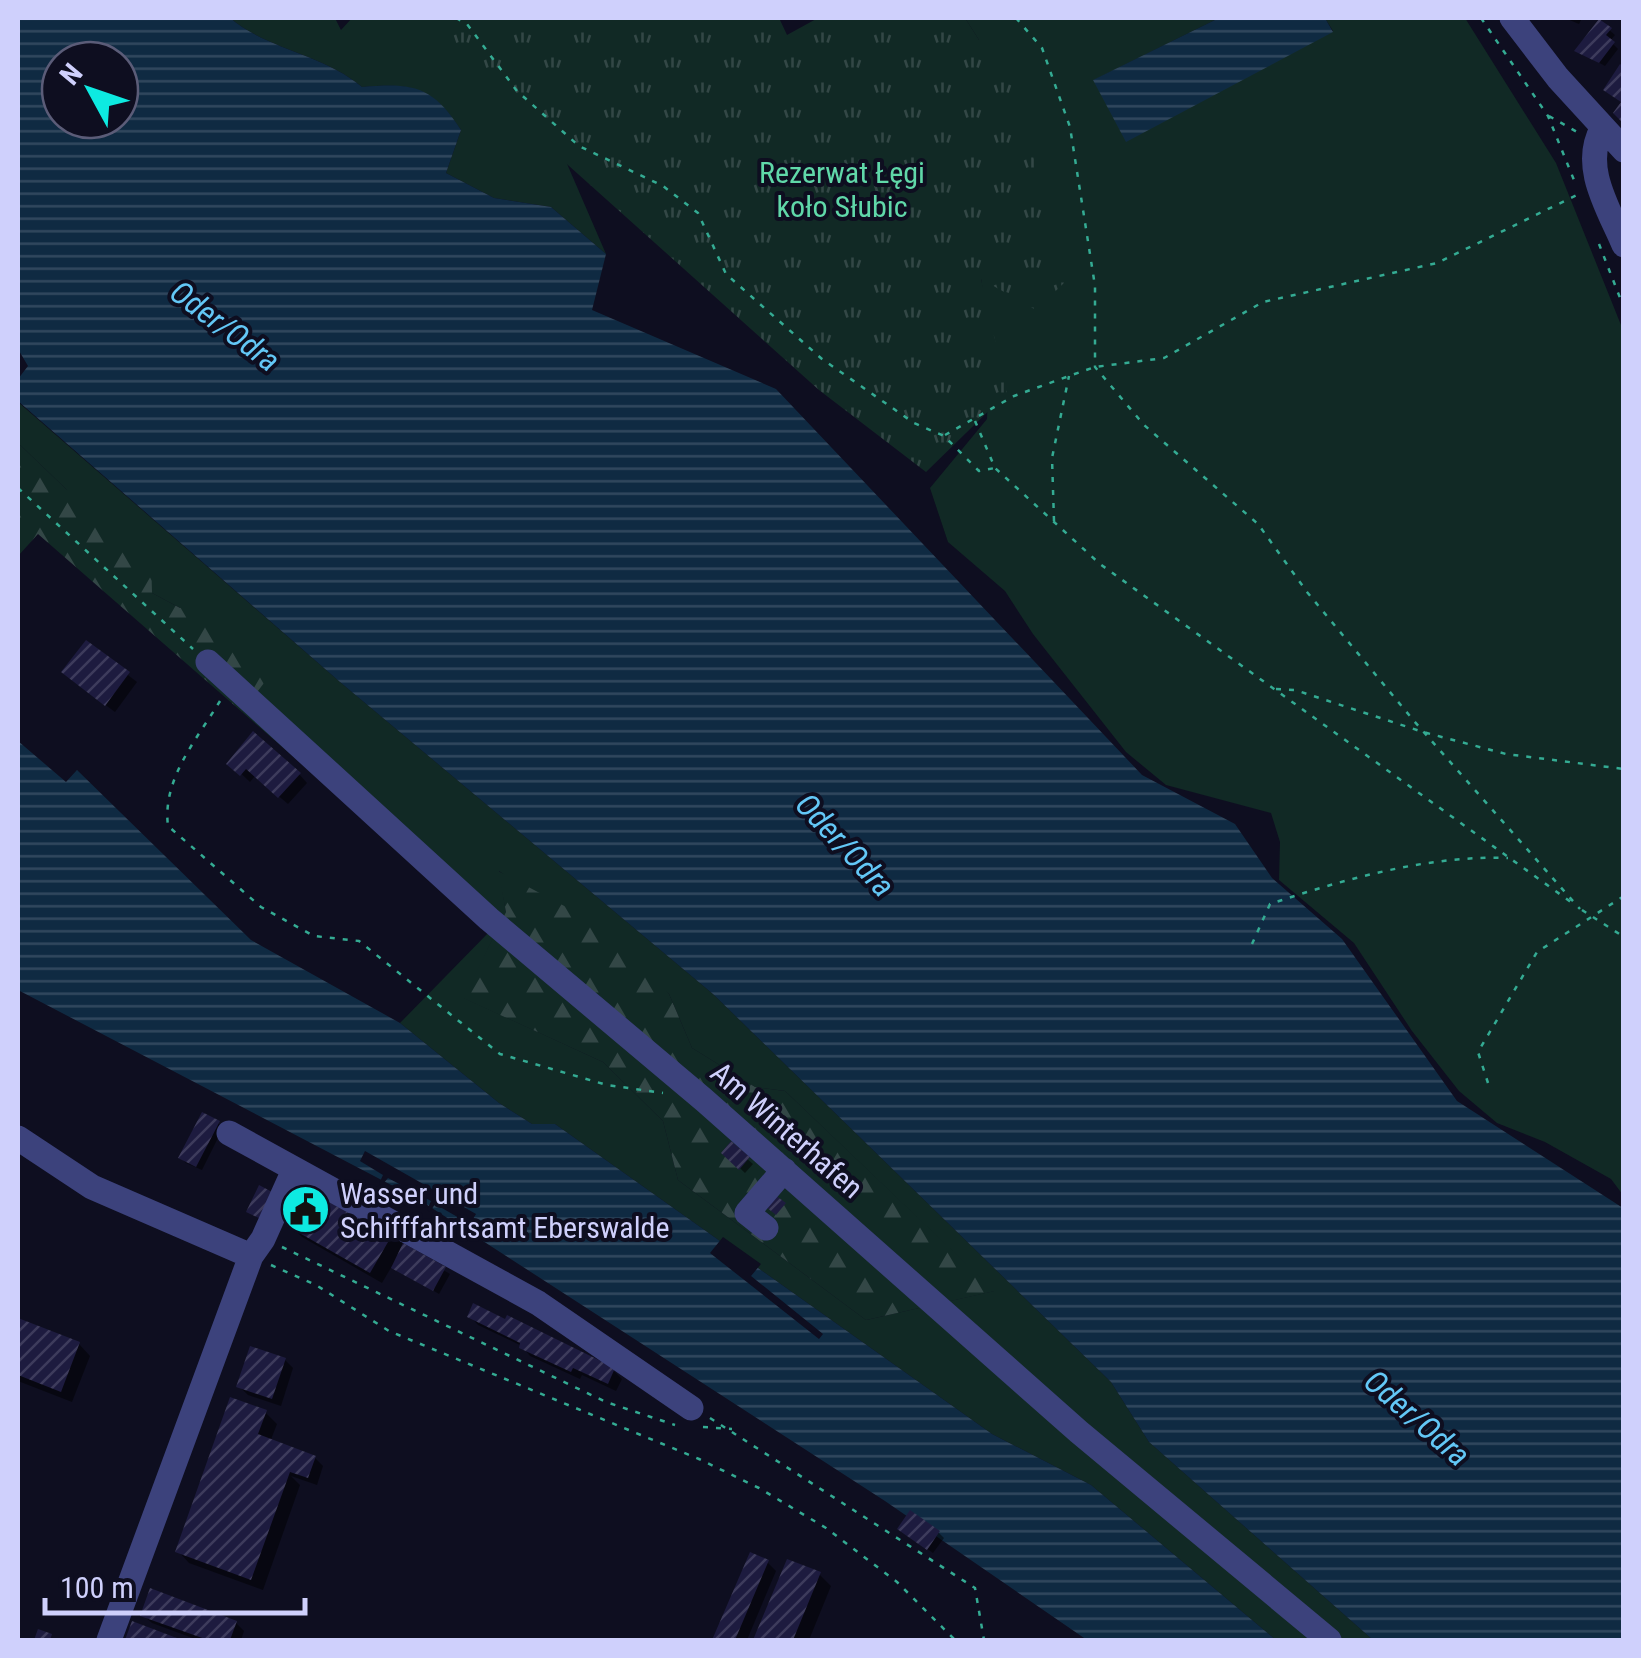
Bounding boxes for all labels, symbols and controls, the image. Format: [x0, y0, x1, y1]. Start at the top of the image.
north arrow [40, 40, 140, 140]
text: N [53, 57, 89, 91]
park label: Rezerwat Łęgi koło Słubic [759, 155, 925, 224]
water label: Oder/Odra [163, 273, 287, 379]
water label: Oder/Odra [788, 785, 902, 905]
street label: Am Winterhafen [704, 1055, 870, 1205]
place label: Wasser und Schifffahrtsamt Eberswalde [340, 1176, 670, 1245]
public building icon: Wasser und Schifffahrtsamt Eberswalde [279, 1184, 331, 1236]
water label: Oder/Odra [1356, 1362, 1478, 1474]
scale bar [45, 1553, 305, 1615]
text: 100 m [60, 1570, 134, 1605]

